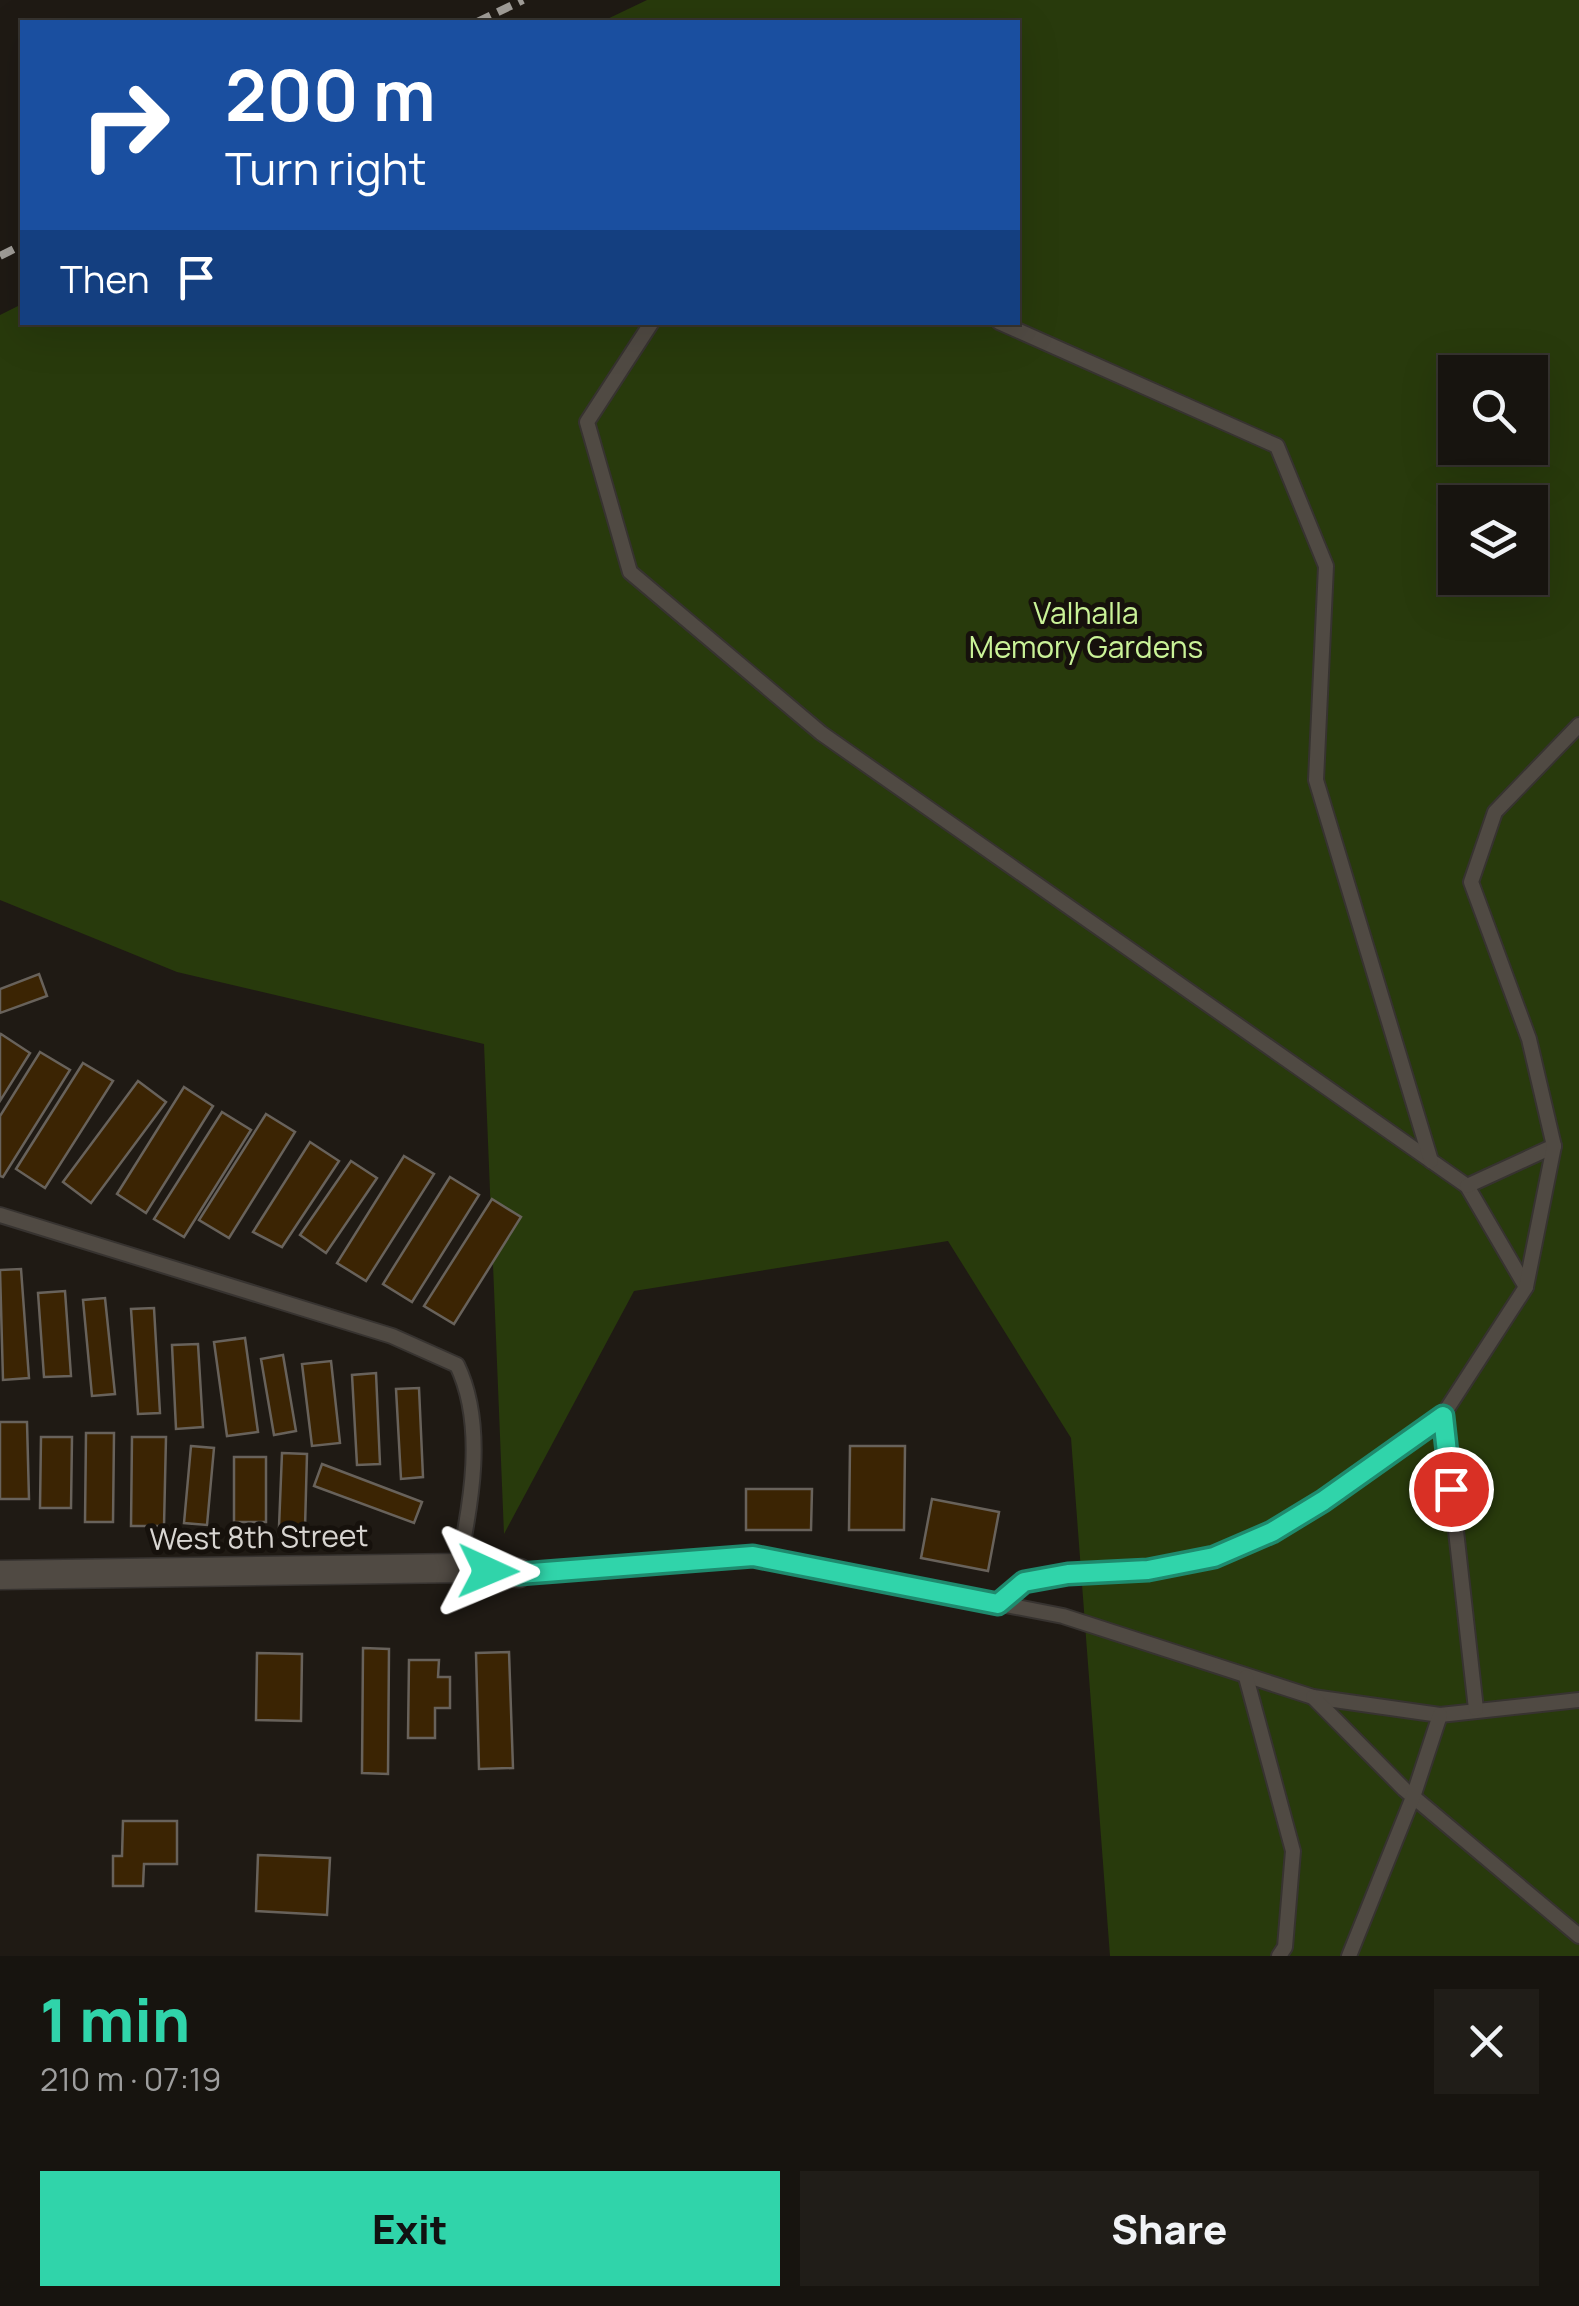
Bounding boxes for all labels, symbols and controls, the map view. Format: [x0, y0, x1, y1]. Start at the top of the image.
text: 200 m [225, 46, 436, 142]
icon: right [60, 60, 190, 190]
text: Turn right [225, 137, 426, 199]
icon: arrive [169, 250, 224, 305]
text: Then [60, 252, 149, 304]
map controls [1438, 355, 1548, 595]
button: search [1438, 355, 1548, 465]
button: layers [1438, 485, 1548, 595]
park label: Valhalla Memory Gardens [969, 592, 1203, 667]
pin [1409, 1447, 1494, 1532]
icon: arrive [1424, 1462, 1479, 1517]
street label: West 8th Street [149, 1514, 369, 1559]
position arrow [436, 1519, 540, 1623]
text: 1 min [40, 1978, 190, 2060]
button: close [1434, 1989, 1539, 2094]
text: 210 m · 07:19 [40, 2057, 221, 2101]
button: Exit [40, 2171, 780, 2286]
button: Share [800, 2171, 1539, 2286]

